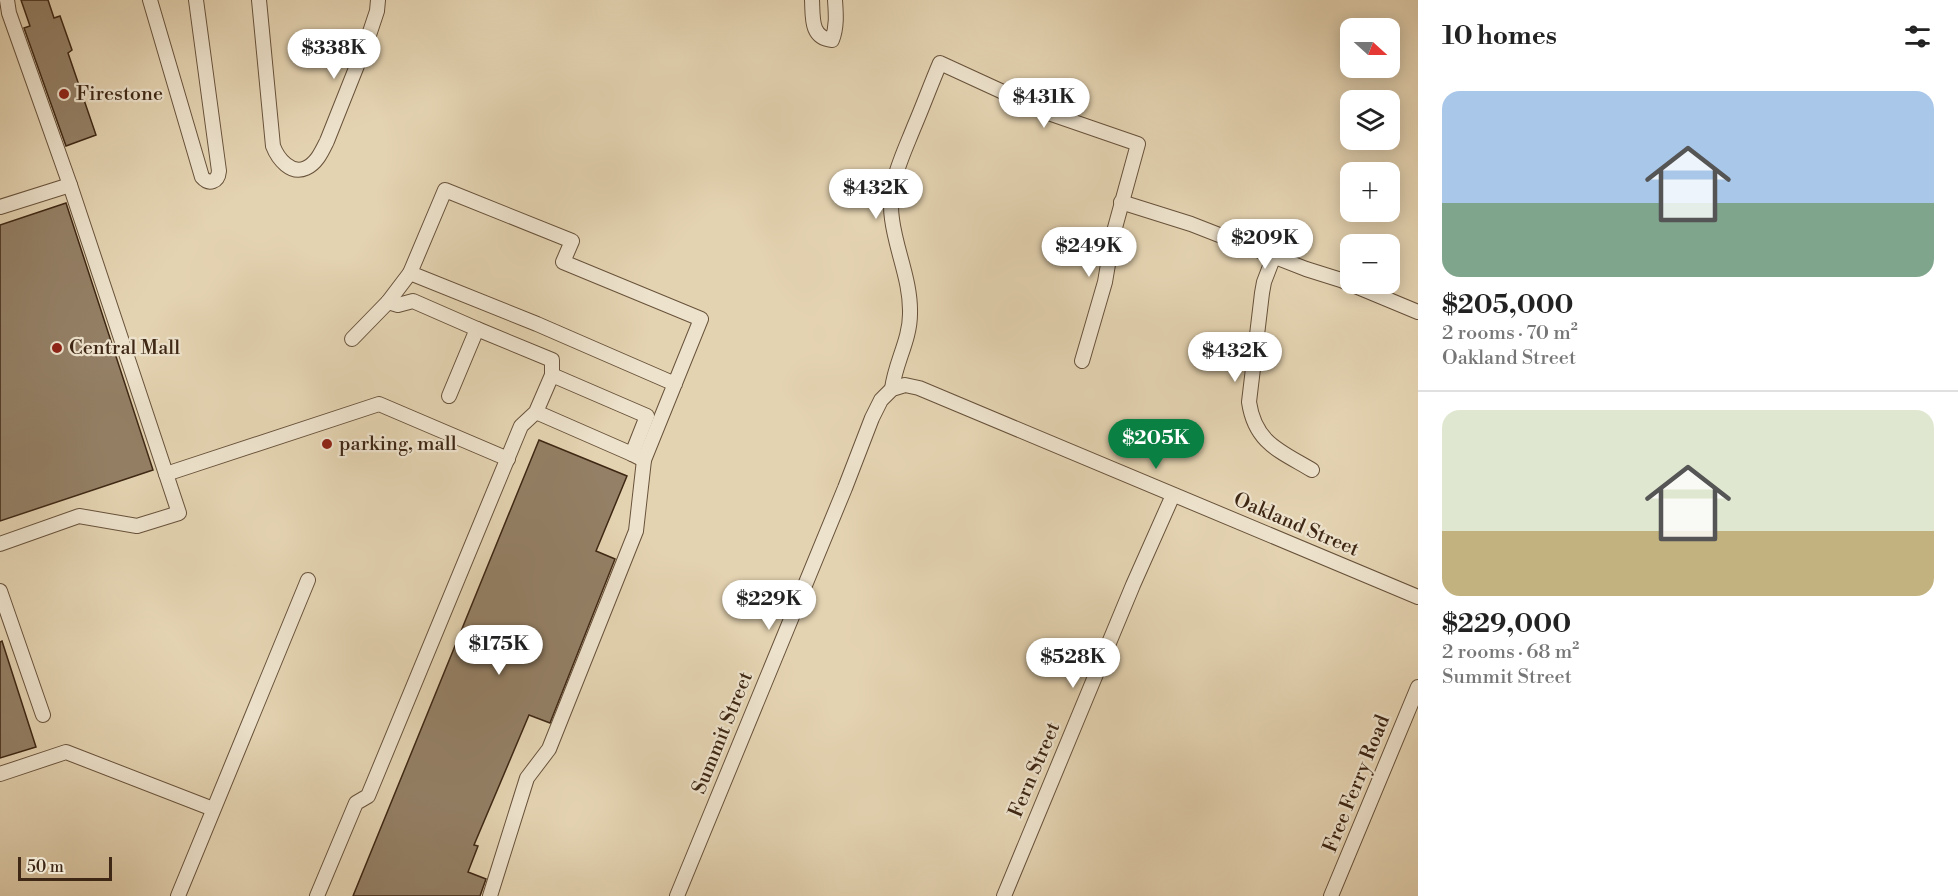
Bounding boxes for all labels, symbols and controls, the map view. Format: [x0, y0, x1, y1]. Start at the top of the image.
north arrow [1340, 18, 1400, 78]
map controls [1340, 18, 1400, 294]
text: 10 homes [1442, 20, 1557, 52]
icon: filters [1901, 20, 1934, 53]
pin: $338K [292, 29, 376, 80]
text: $338K [302, 36, 366, 61]
pin: $431K [1002, 78, 1086, 129]
place label: Firestone [76, 82, 163, 107]
text: $431K [1013, 85, 1075, 110]
marker: Firestone [57, 87, 71, 101]
button: layers [1340, 90, 1400, 150]
icon: home [1634, 130, 1742, 238]
button: + [1340, 162, 1400, 222]
pin: $432K [834, 169, 918, 220]
text: $432K [843, 176, 909, 201]
pin: $209K [1223, 219, 1307, 270]
text: $209K [1231, 226, 1299, 251]
pin: $249K [1047, 227, 1131, 278]
text: $249K [1056, 234, 1122, 259]
button: − [1340, 234, 1400, 294]
text: $205,000 [1442, 289, 1573, 321]
text: 2 rooms · 70 m² [1442, 321, 1578, 346]
pin: $432K [1193, 332, 1277, 383]
place label: Central Mall [69, 336, 180, 361]
text: $432K [1202, 339, 1268, 364]
marker: Central Mall [50, 341, 64, 355]
text: Oakland Street [1442, 346, 1576, 371]
pin: $205K [1114, 419, 1198, 470]
text: $205K [1122, 426, 1190, 451]
place label: parking, mall [339, 432, 457, 457]
marker: parking, mall [320, 437, 334, 451]
icon: home [1634, 449, 1742, 557]
street label: Oakland Street [1229, 487, 1363, 563]
pin: $229K [727, 580, 811, 631]
text: $229K [736, 587, 802, 612]
text: $229,000 [1442, 608, 1571, 640]
pin: $175K [457, 625, 541, 676]
text: $175K [469, 632, 529, 657]
pin: $528K [1031, 638, 1115, 689]
text: 2 rooms · 68 m² [1442, 640, 1579, 665]
text: $528K [1040, 645, 1106, 670]
text: Summit Street [1442, 665, 1572, 690]
street label: Summit Street [687, 668, 759, 798]
street label: Free Ferry Road [1318, 711, 1396, 856]
street label: Fern Street [1004, 719, 1066, 821]
scale bar [18, 854, 112, 882]
text: 50 m [27, 857, 64, 877]

